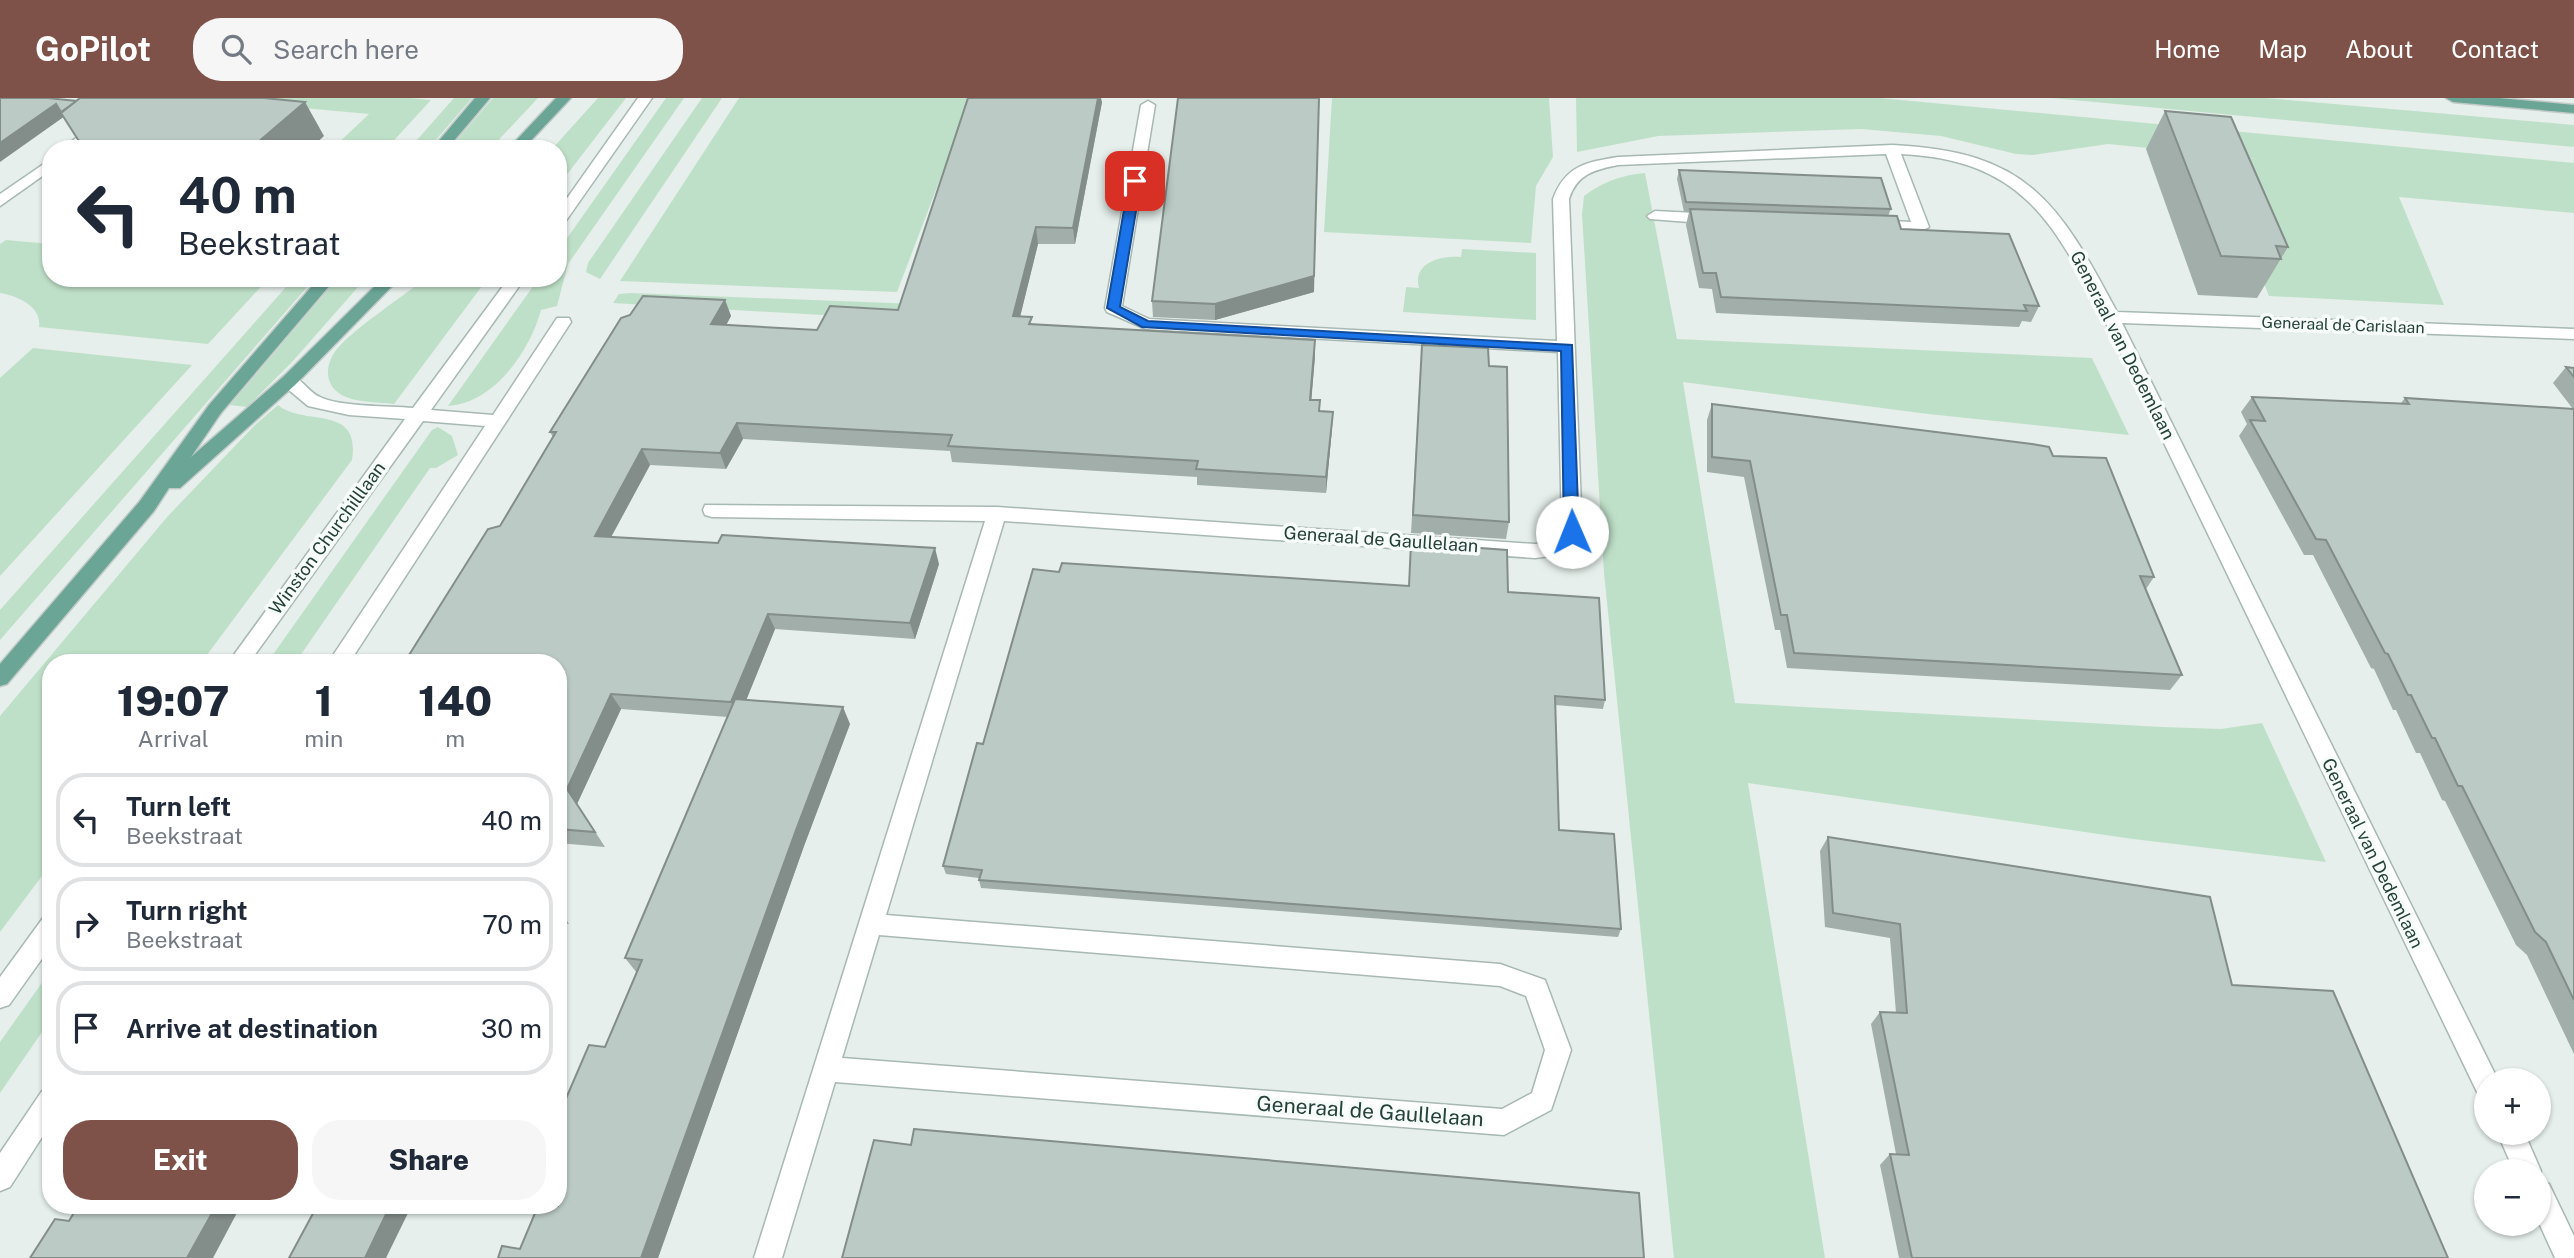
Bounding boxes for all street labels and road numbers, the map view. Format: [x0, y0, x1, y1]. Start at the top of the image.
street label: Generaal van Dedemlaan [2066, 247, 2180, 443]
street label: Generaal de Carislaan [2261, 313, 2425, 337]
street label: Winston Churchilllaan [265, 458, 389, 618]
street label: Generaal de Gaullelaan [1283, 522, 1479, 556]
street label: Generaal van Dedemlaan [2318, 755, 2428, 951]
street label: Generaal de Gaullelaan [1256, 1091, 1484, 1131]

